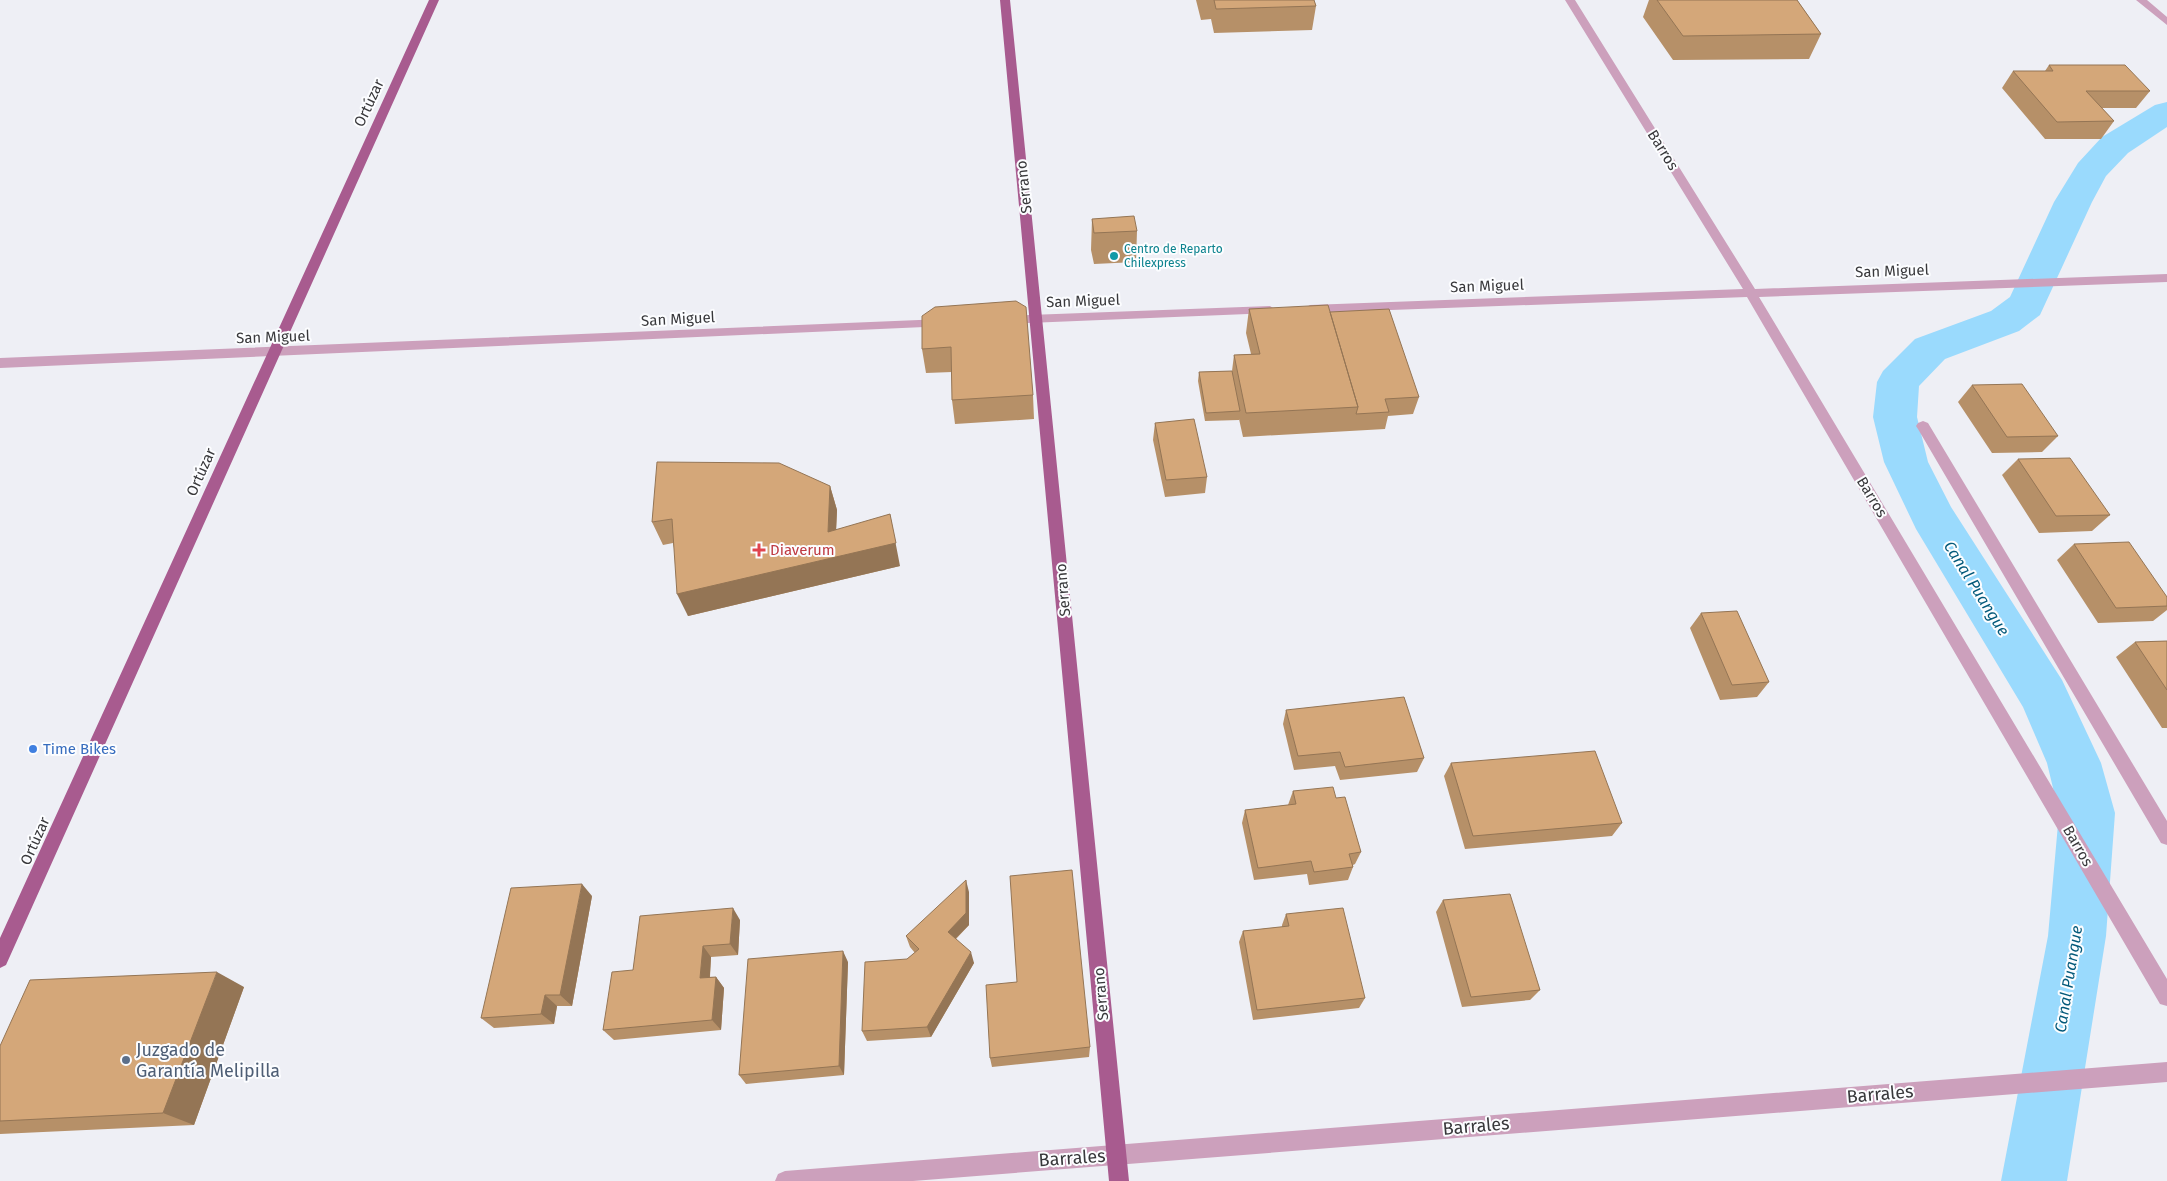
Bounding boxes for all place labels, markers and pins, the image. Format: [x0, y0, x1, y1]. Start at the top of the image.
place label: Centro de Reparto Chilexpress [1124, 242, 1223, 270]
marker: Centro de Reparto Chilexpress [1108, 250, 1120, 262]
place label: Diaverum [770, 541, 835, 559]
marker: Diaverum [752, 543, 766, 557]
place label: Time Bikes [43, 740, 116, 758]
marker: Time Bikes [27, 743, 39, 755]
place label: Juzgado de Garantía Melipilla [136, 1039, 280, 1082]
marker: Juzgado de Garantía Melipilla [120, 1054, 132, 1066]

